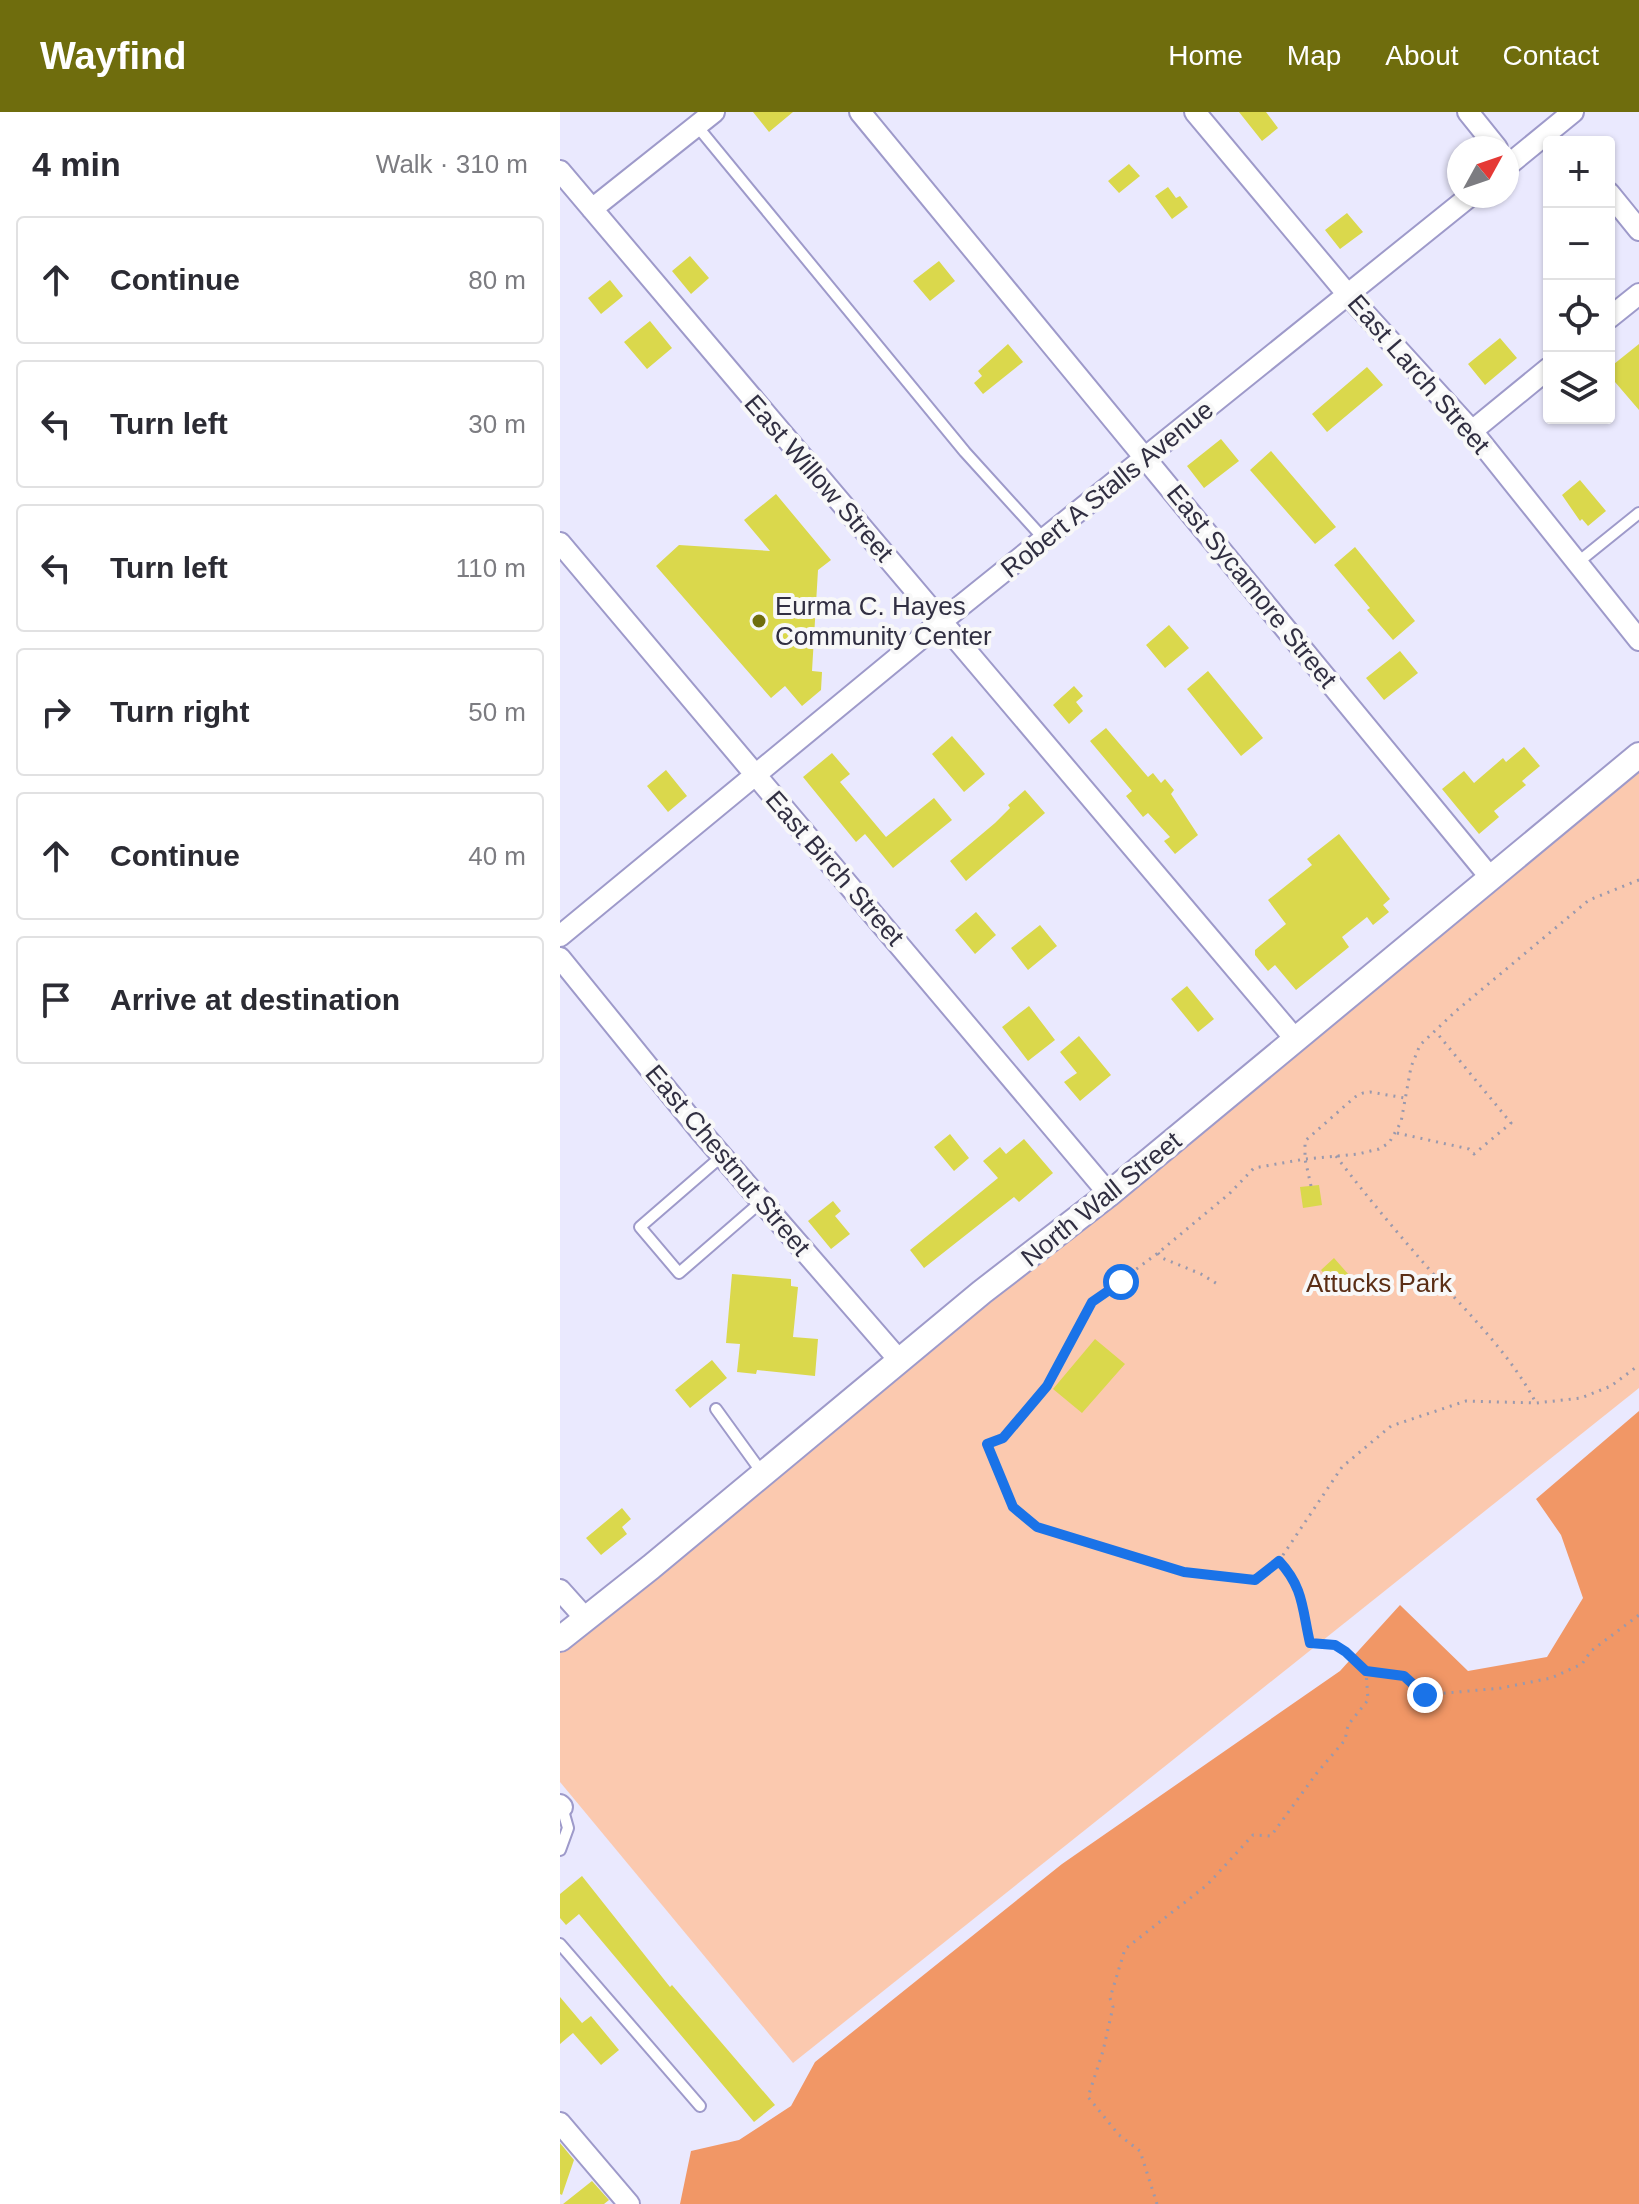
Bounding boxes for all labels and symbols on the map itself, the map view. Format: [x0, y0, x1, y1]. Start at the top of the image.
north arrow [1447, 136, 1519, 208]
street label: East Larch Street [1342, 288, 1497, 460]
street label: East Willow Street [738, 389, 900, 568]
street label: Robert A Stalls Avenue [995, 394, 1219, 584]
street label: East Sycamore Street [1161, 478, 1344, 694]
place label: Eurma C. Hayes Community Center [775, 591, 992, 651]
marker: Eurma C. Hayes Community Center [750, 612, 768, 630]
street label: East Birch Street [760, 785, 911, 952]
street label: East Chestnut Street [639, 1058, 817, 1262]
street label: North Wall Street [1015, 1125, 1188, 1273]
route start [1103, 1264, 1139, 1300]
park label: Attucks Park [1306, 1268, 1453, 1298]
route end [1407, 1677, 1443, 1713]

